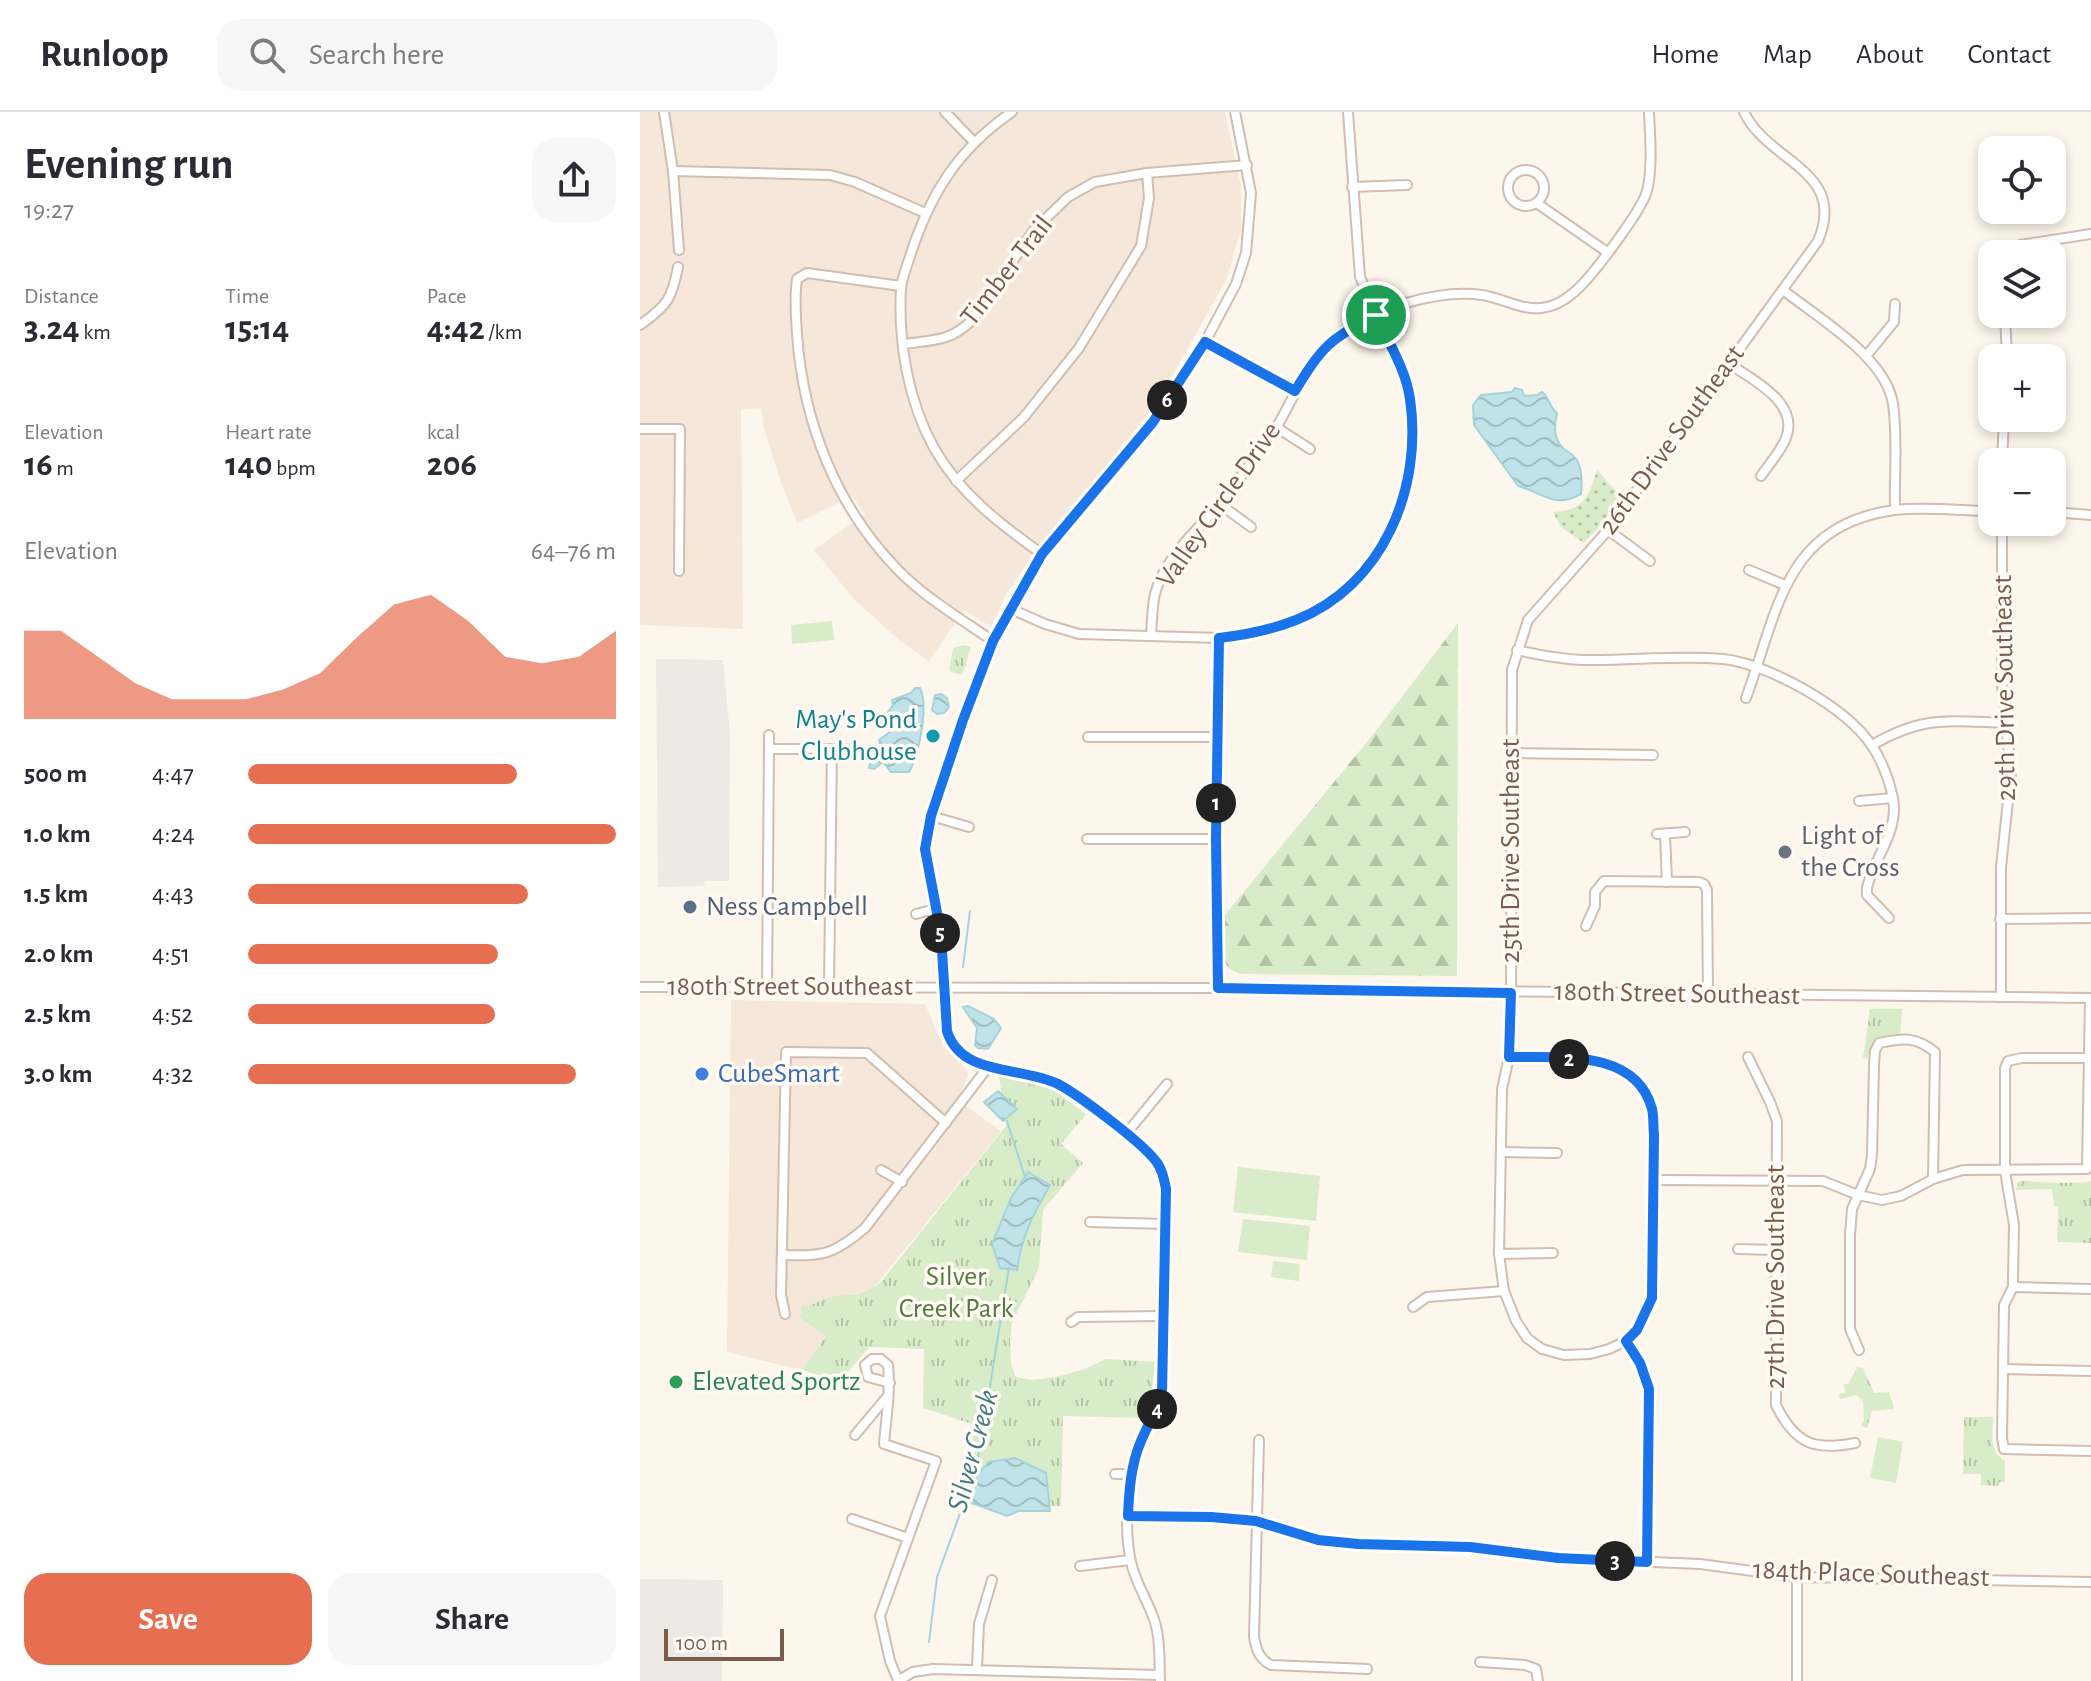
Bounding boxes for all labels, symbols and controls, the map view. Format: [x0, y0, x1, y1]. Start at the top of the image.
search box [217, 19, 777, 91]
icon: search [245, 33, 289, 77]
text: Runloop [40, 36, 169, 74]
text: Search here [309, 40, 444, 70]
text: Home [1652, 41, 1719, 69]
text: Map [1763, 41, 1812, 69]
text: About [1856, 41, 1924, 69]
text: Contact [1968, 41, 2051, 69]
map controls [1978, 136, 2066, 536]
button: locate [1978, 136, 2066, 224]
button: share [532, 138, 616, 222]
text: Evening run [24, 143, 233, 187]
text: 19:27 [24, 197, 74, 223]
street label: Timber Trail [956, 211, 1058, 331]
button: layers [1978, 240, 2066, 328]
pin [1342, 281, 1410, 349]
text: Distance [24, 285, 99, 307]
text: Time [225, 285, 269, 307]
text: Pace [427, 285, 466, 307]
icon: arrive [1354, 293, 1398, 337]
text: 3.24 [24, 312, 80, 346]
text: 15:14 [225, 312, 289, 346]
text: 4:42 [427, 312, 485, 346]
text: km [80, 321, 111, 343]
text: /km [485, 321, 522, 343]
street label: 26th Drive Southeast [1594, 340, 1750, 540]
button: + [1978, 344, 2066, 432]
pin: 6 [1147, 380, 1187, 420]
text: 6 [1162, 389, 1172, 411]
street label: Valley Circle Drive [1152, 417, 1286, 593]
text: Elevation [24, 421, 104, 443]
text: Heart rate [225, 421, 312, 443]
text: kcal [427, 421, 460, 443]
text: 16 [24, 448, 53, 482]
text: 140 [225, 448, 272, 482]
text: 206 [427, 448, 477, 482]
button: − [1978, 448, 2066, 536]
text: m [53, 457, 74, 479]
text: bpm [272, 457, 316, 479]
text: Elevation [24, 538, 118, 564]
text: 64–76 m [531, 538, 616, 564]
street label: 29th Drive Southeast [1989, 575, 2021, 801]
place label: May's Pond Clubhouse [795, 706, 917, 766]
marker: May's Pond Clubhouse [924, 727, 942, 745]
street label: 25th Drive Southeast [1497, 739, 1525, 963]
text: 500 m [24, 761, 87, 787]
text: 4:47 [152, 761, 194, 787]
pin: 1 [1196, 783, 1236, 823]
text: 1 [1212, 792, 1220, 814]
text: 1.0 km [24, 821, 91, 847]
text: 4:24 [152, 821, 195, 847]
place label: Light of the Cross [1801, 822, 1900, 882]
marker: Light of the Cross [1776, 843, 1794, 861]
text: 1.5 km [24, 881, 88, 907]
text: 4:43 [152, 881, 194, 907]
place label: Ness Campbell [706, 893, 868, 921]
marker: Ness Campbell [681, 898, 699, 916]
pin: 5 [920, 913, 960, 953]
text: 5 [935, 922, 945, 944]
text: 2.0 km [24, 941, 94, 967]
text: 4:51 [152, 941, 190, 967]
street label: 180th Street Southeast [667, 973, 913, 1001]
street label: 180th Street Southeast [1554, 978, 1800, 1010]
text: 2.5 km [24, 1001, 91, 1027]
text: 4:52 [152, 1001, 193, 1027]
pin: 2 [1549, 1039, 1589, 1079]
text: 2 [1564, 1048, 1574, 1070]
place label: CubeSmart [718, 1060, 840, 1088]
text: 3.0 km [24, 1061, 92, 1087]
text: 4:32 [152, 1061, 193, 1087]
marker: CubeSmart [693, 1065, 711, 1083]
street label: 27th Drive Southeast [1762, 1165, 1790, 1389]
park label: Silver Creek Park [899, 1263, 1013, 1323]
place label: Elevated Sportz [692, 1368, 861, 1396]
marker: Elevated Sportz [667, 1373, 685, 1391]
water label: Silver Creek [942, 1386, 1004, 1515]
pin: 4 [1137, 1389, 1177, 1429]
text: 4 [1151, 1398, 1163, 1420]
pin: 3 [1595, 1541, 1635, 1581]
text: 3 [1610, 1550, 1620, 1572]
street label: 184th Place Southeast [1752, 1556, 1990, 1592]
button: Save [24, 1573, 312, 1665]
button: Share [328, 1573, 616, 1665]
scale bar [664, 1625, 784, 1661]
text: 100 m [676, 1632, 728, 1654]

